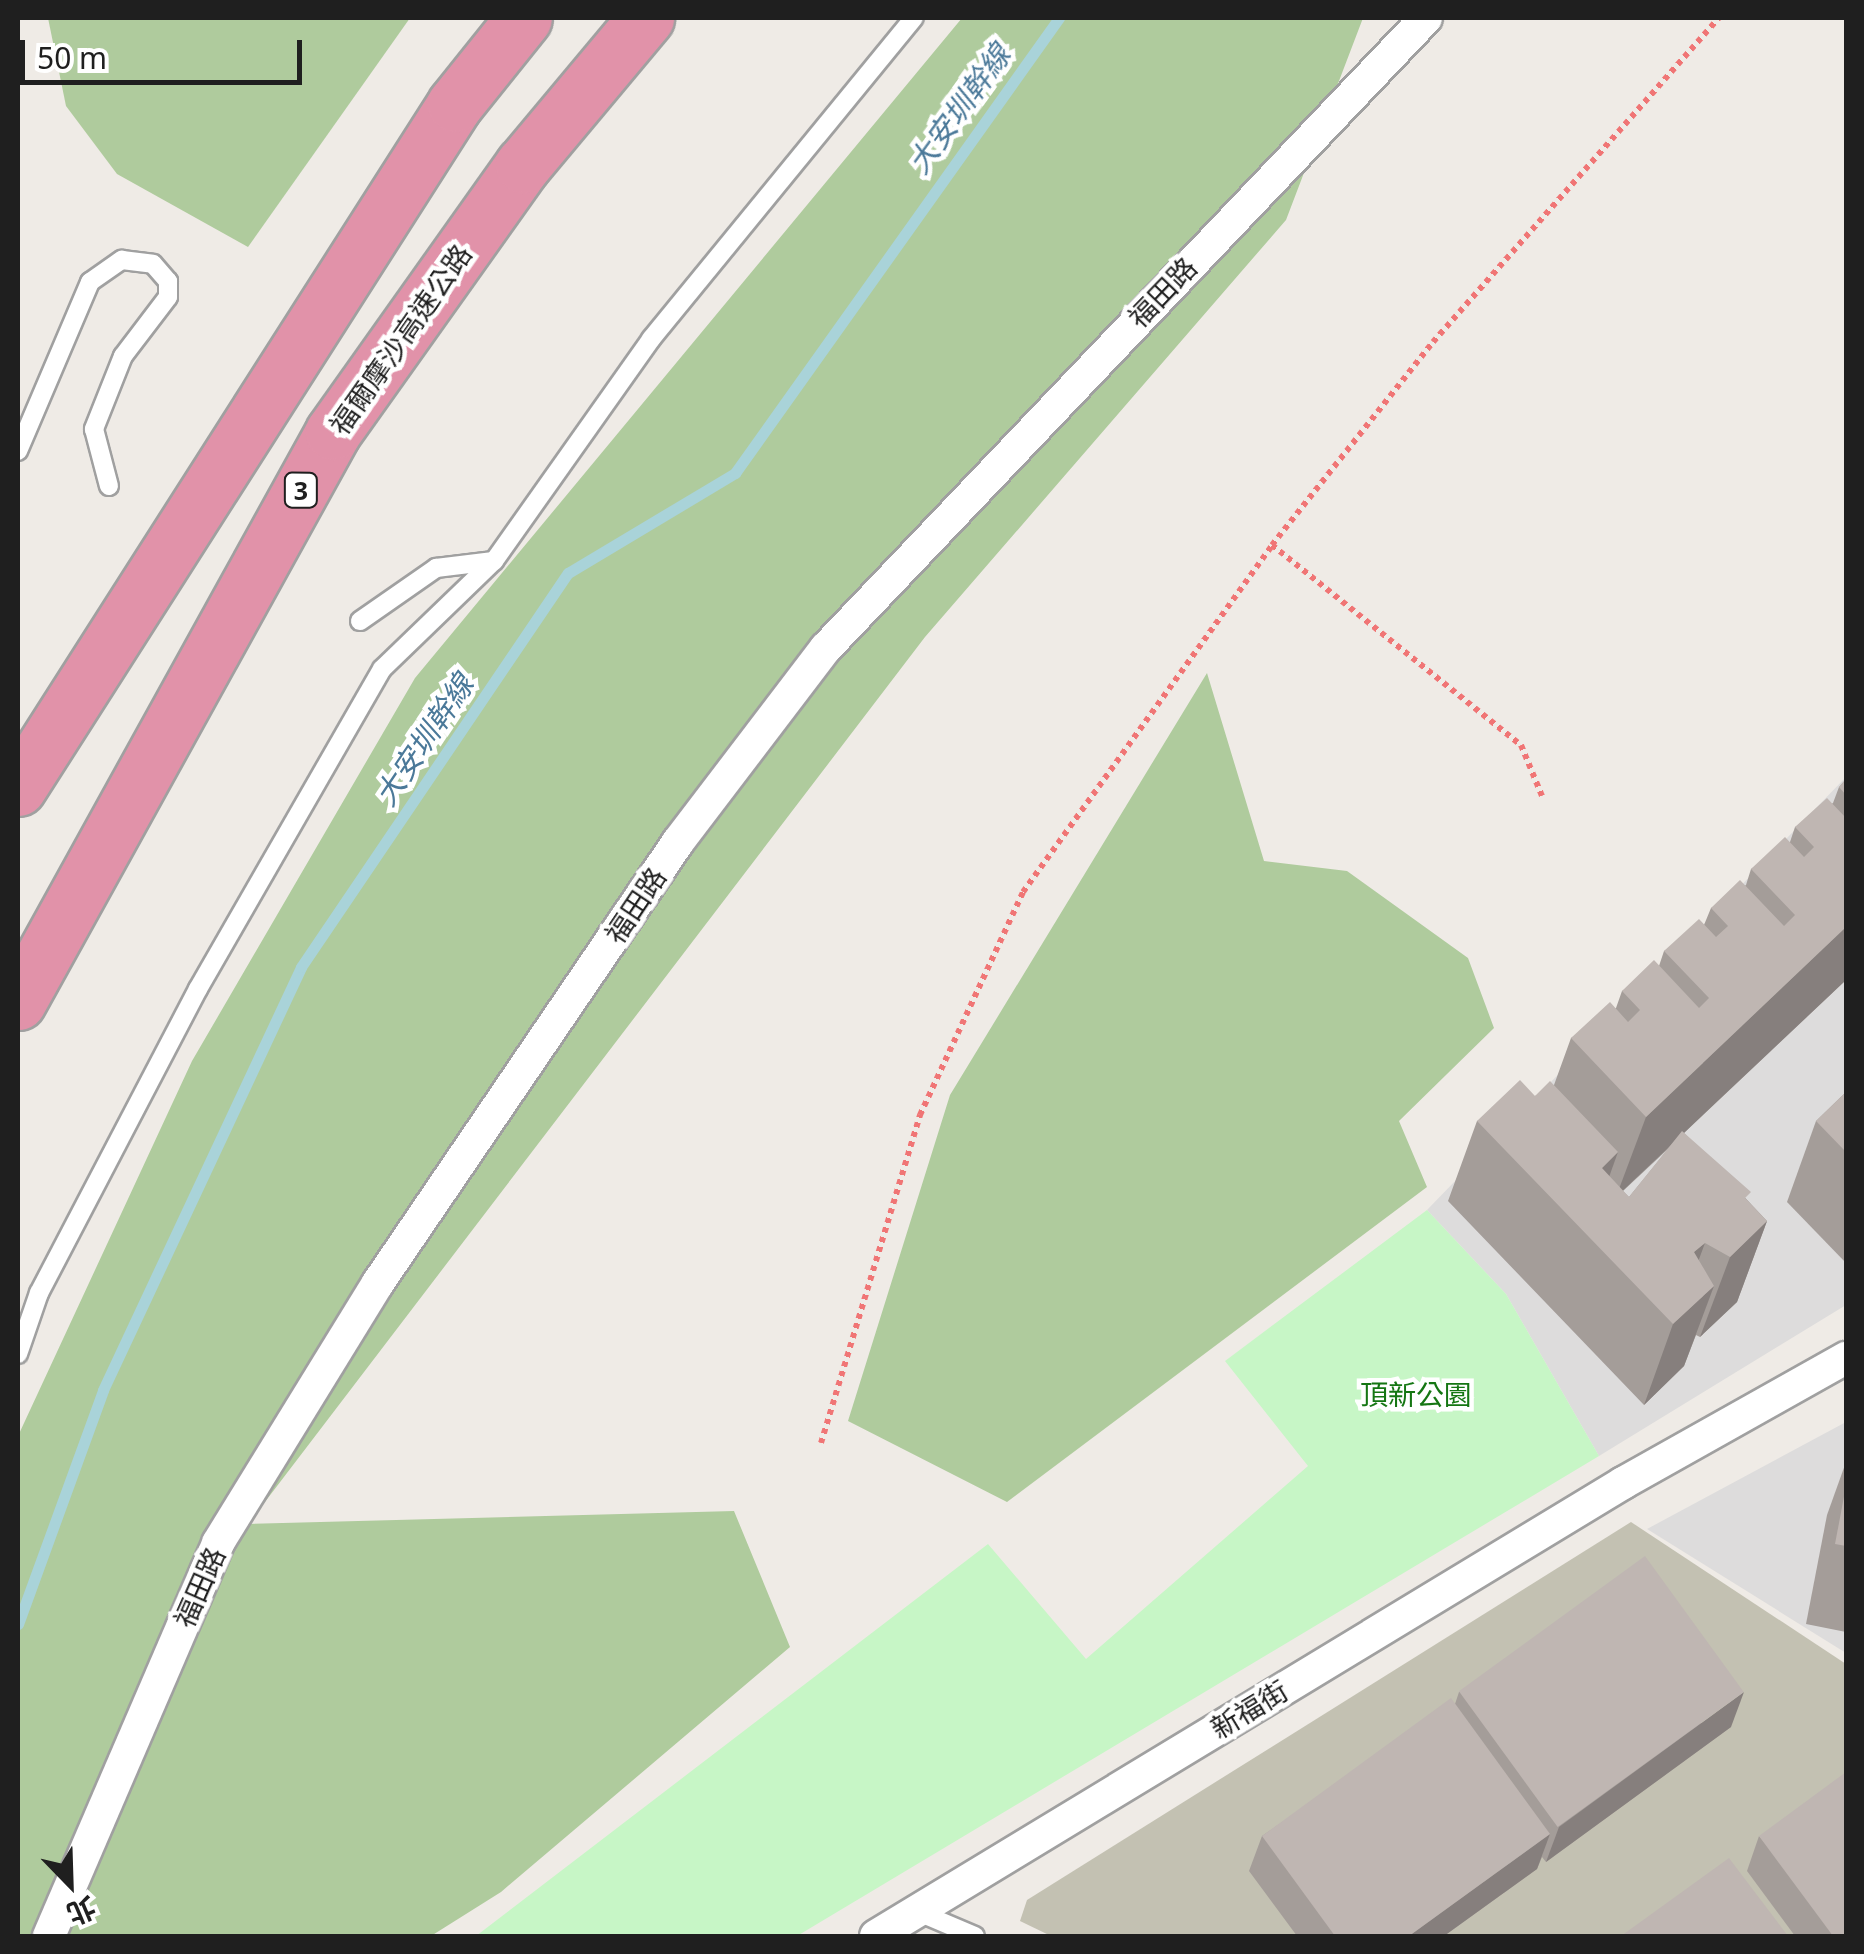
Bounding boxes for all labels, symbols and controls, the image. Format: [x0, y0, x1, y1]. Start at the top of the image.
scale bar [25, 20, 308, 82]
text: 50 m [37, 37, 107, 78]
water label: 大安圳幹線 [900, 38, 1018, 180]
street label: 福爾摩沙高速公路 [322, 238, 478, 440]
street label: 福田路 [1121, 250, 1203, 334]
road number: 3 [284, 470, 318, 510]
water label: 大安圳幹線 [367, 668, 481, 812]
street label: 福田路 [598, 861, 672, 949]
park label: 頂新公園 [1360, 1377, 1472, 1411]
street label: 福田路 [167, 1542, 231, 1632]
street label: 新福街 [1204, 1673, 1294, 1745]
north arrow [20, 1834, 120, 1934]
text: 北 [61, 1889, 102, 1935]

